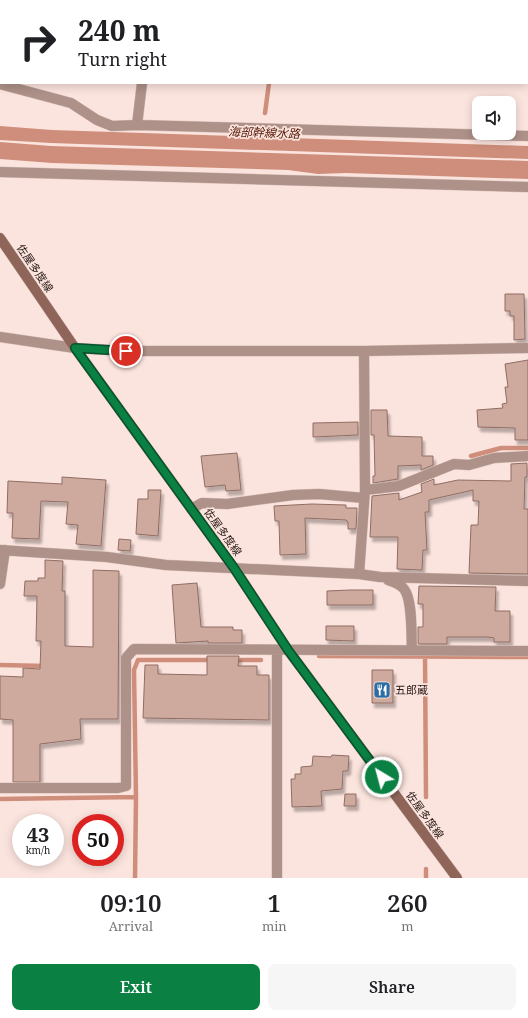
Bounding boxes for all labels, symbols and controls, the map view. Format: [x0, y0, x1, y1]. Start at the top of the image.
text: 240 m [78, 11, 160, 49]
icon: right [12, 16, 64, 68]
text: Turn right [78, 47, 167, 71]
map controls [472, 96, 516, 140]
button: sound [472, 96, 516, 140]
water label: 海部幹線水路 [228, 123, 301, 142]
street label: 佐屋多度線 [14, 241, 57, 295]
pin [109, 334, 143, 368]
icon: arrive [115, 340, 137, 362]
street label: 佐屋多度線 [201, 505, 246, 558]
restaurant icon: 五郎蔵 [372, 680, 392, 700]
place label: 五郎蔵 [395, 682, 428, 697]
position arrow [361, 756, 403, 798]
street label: 佐屋多度線 [403, 788, 448, 841]
speed limit sign: 50 [72, 814, 124, 866]
text: 43 [27, 821, 49, 848]
text: km/h [26, 843, 50, 857]
text: 09:10 [100, 886, 162, 919]
text: 1 [268, 886, 281, 919]
text: 260 [387, 886, 428, 919]
text: Arrival [109, 917, 153, 935]
text: min [262, 917, 287, 935]
text: m [401, 917, 413, 935]
button: Exit [12, 964, 260, 1010]
button: Share [268, 964, 516, 1010]

